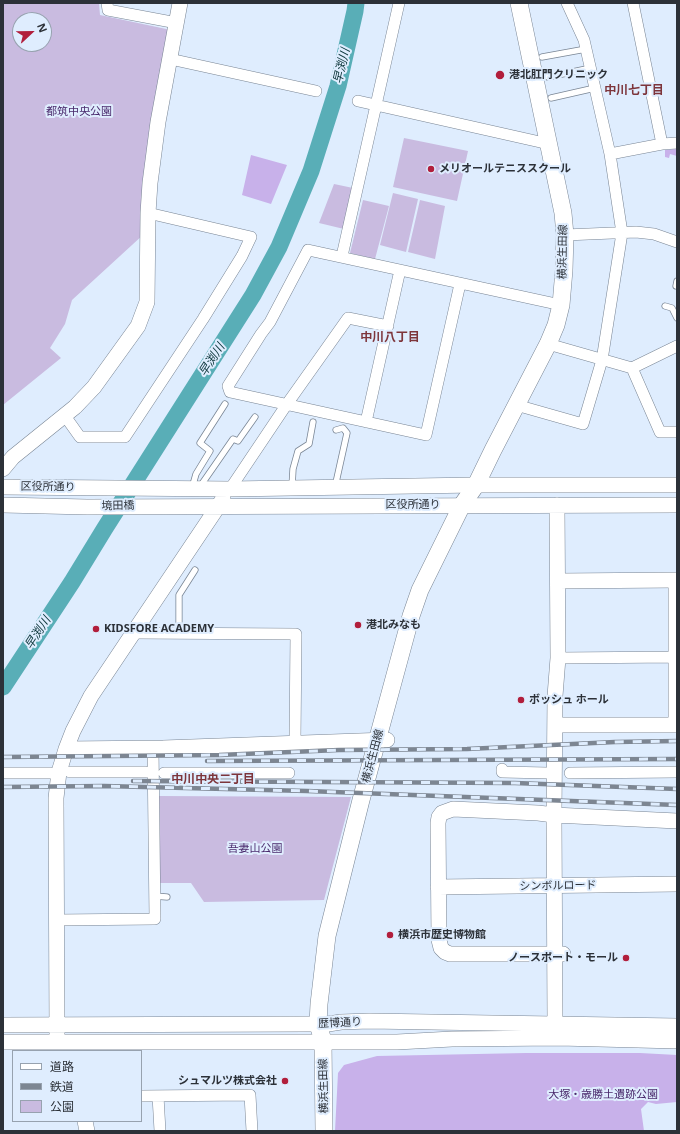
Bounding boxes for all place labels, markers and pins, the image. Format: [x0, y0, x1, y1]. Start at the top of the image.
place label: 港北肛門クリニック [509, 68, 608, 82]
marker: 港北肛門クリニック [494, 69, 506, 81]
place label: メリオールテニススクール [439, 162, 571, 176]
marker: メリオールテニススクール [426, 164, 436, 174]
place label: 港北みなも [366, 618, 421, 632]
marker: 港北みなも [353, 620, 363, 630]
place label: KIDSFORE ACADEMY [104, 622, 214, 636]
marker: KIDSFORE ACADEMY [91, 624, 101, 634]
place label: ボッシュ ホール [529, 693, 609, 707]
marker: ボッシュ ホール [516, 695, 526, 705]
place label: 横浜市歴史博物館 [398, 928, 486, 942]
marker: 横浜市歴史博物館 [385, 930, 395, 940]
place label: ノースポート・モール [508, 951, 618, 965]
marker: ノースポート・モール [621, 953, 631, 963]
place label: シュマルツ株式会社 [178, 1074, 277, 1088]
marker: シュマルツ株式会社 [280, 1076, 290, 1086]

